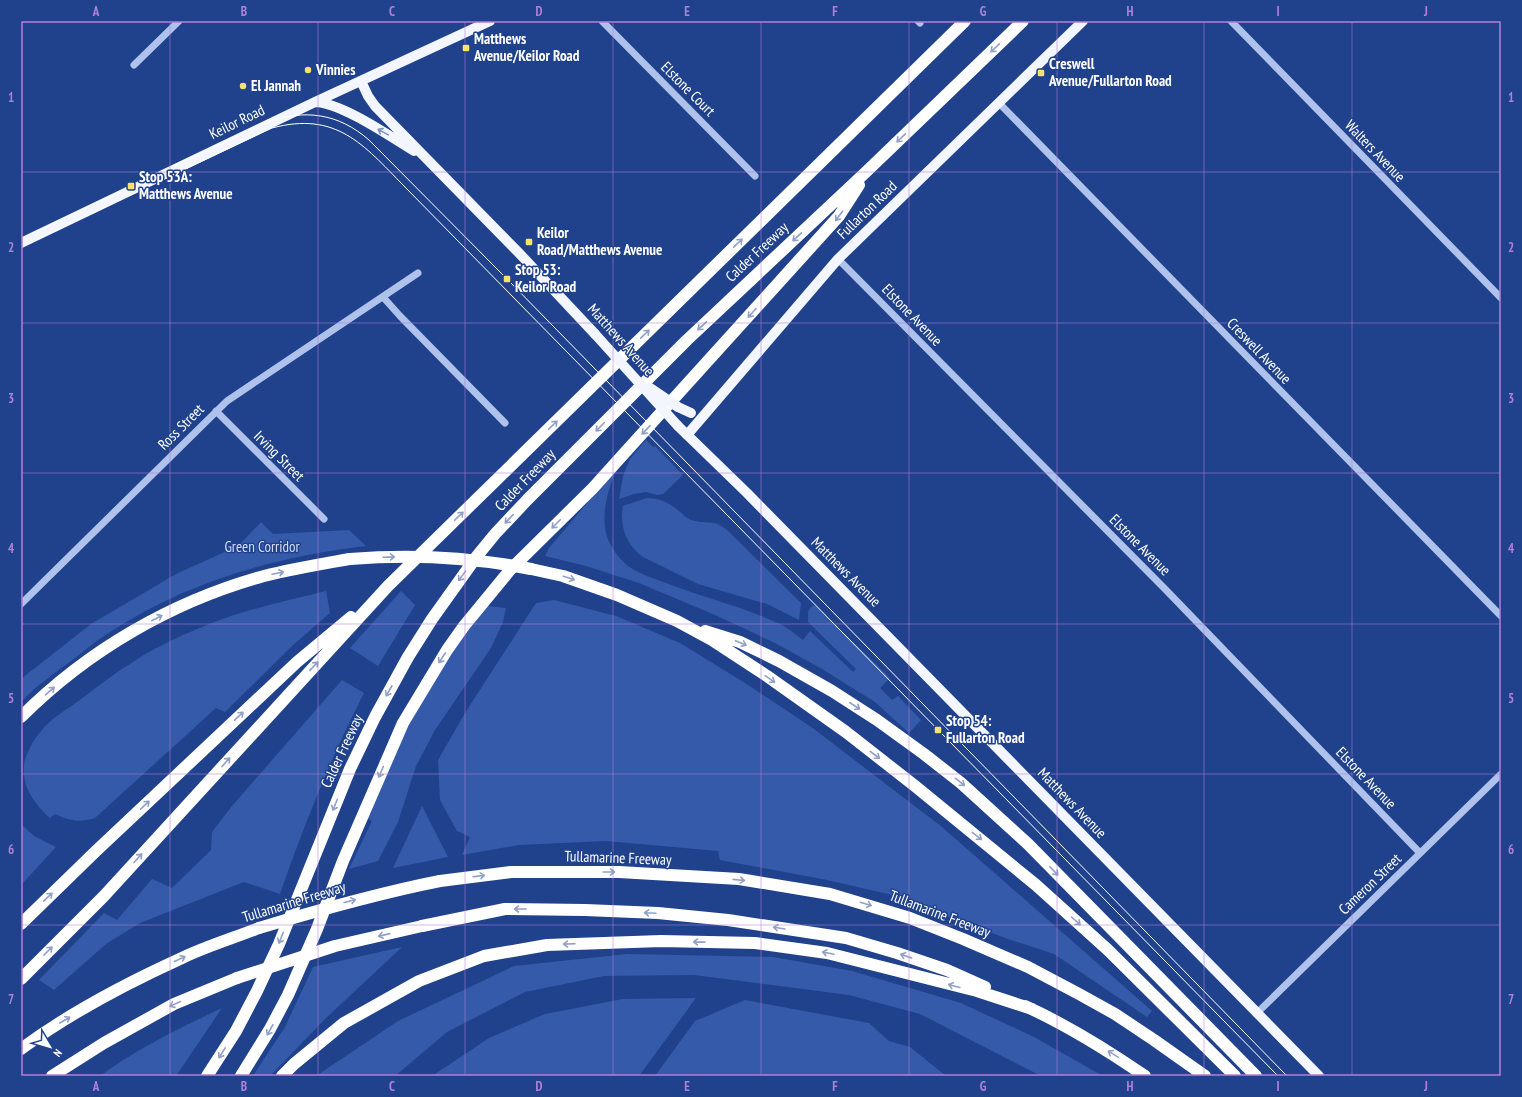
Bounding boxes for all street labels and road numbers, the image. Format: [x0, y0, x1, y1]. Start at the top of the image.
street label: Elstone Court [657, 57, 720, 120]
street label: Keilor Road [206, 100, 268, 143]
street label: Walters Avenue [1341, 116, 1410, 186]
street label: Fullarton Road [833, 176, 901, 243]
street label: Calder Freeway [721, 217, 792, 286]
street label: Elstone Avenue [878, 280, 947, 350]
street label: Matthews Avenue [584, 299, 659, 380]
street label: Creswell Avenue [1223, 314, 1296, 388]
street label: Ross Street [154, 400, 208, 454]
street label: Irving Street [250, 426, 309, 485]
street label: Calder Freeway [490, 444, 559, 515]
street label: Elstone Avenue [1106, 510, 1175, 579]
street label: Matthews Avenue [807, 533, 885, 611]
street label: Calder Freeway [316, 711, 367, 791]
street label: Elstone Avenue [1332, 743, 1401, 813]
street label: Matthews Avenue [1034, 763, 1111, 842]
street label: Tullamarine Freeway [564, 846, 672, 869]
street label: Cameron Street [1334, 849, 1405, 918]
street label: Tullamarine Freeway [240, 877, 348, 926]
street label: Tullamarine Freeway [887, 885, 994, 942]

